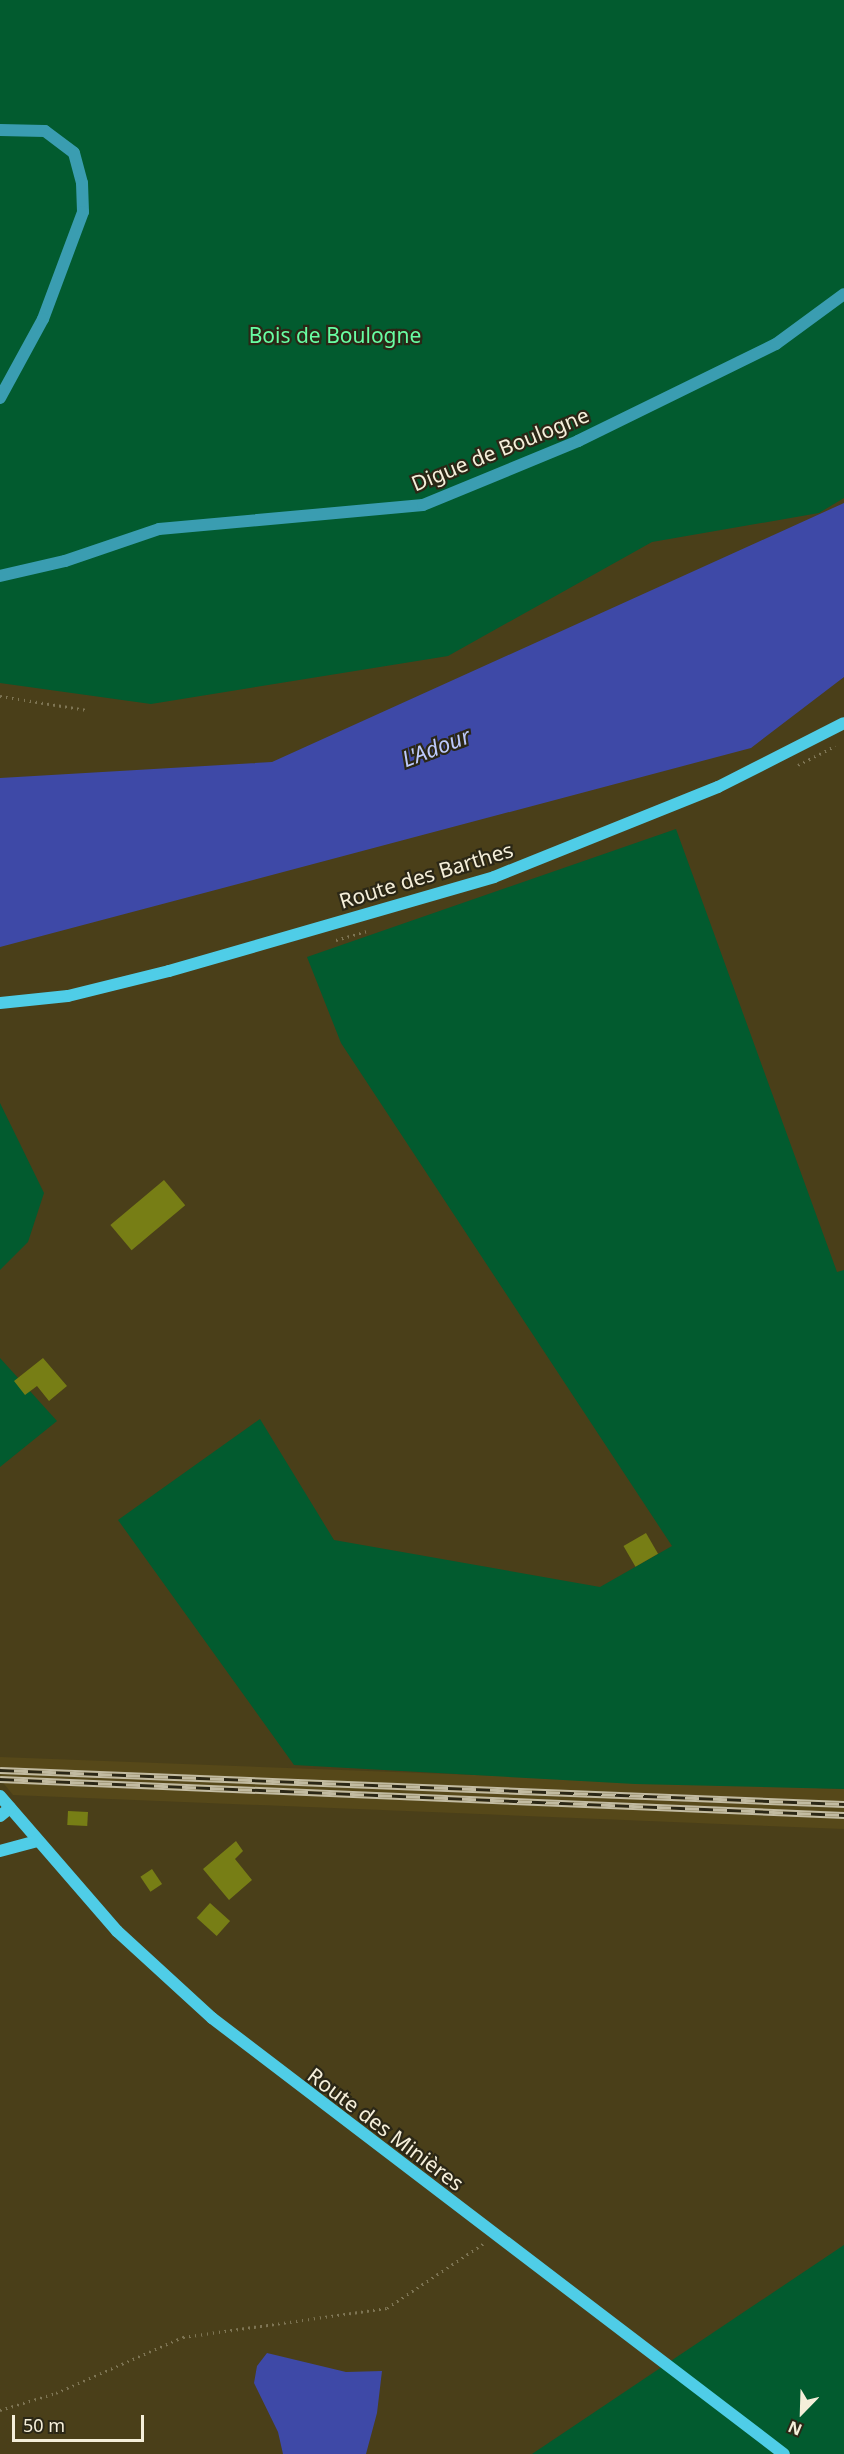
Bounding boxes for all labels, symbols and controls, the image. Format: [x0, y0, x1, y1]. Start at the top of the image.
park label: Bois de Boulogne [249, 322, 421, 348]
street label: Digue de Boulogne [407, 402, 593, 496]
water label: L'Adour [398, 722, 474, 772]
street label: Route des Barthes [336, 837, 516, 913]
street label: Route des Minières [303, 2062, 469, 2196]
north arrow [772, 2382, 832, 2442]
scale bar [15, 2403, 147, 2441]
text: 50 m [23, 2413, 65, 2437]
text: N [785, 2416, 805, 2441]

